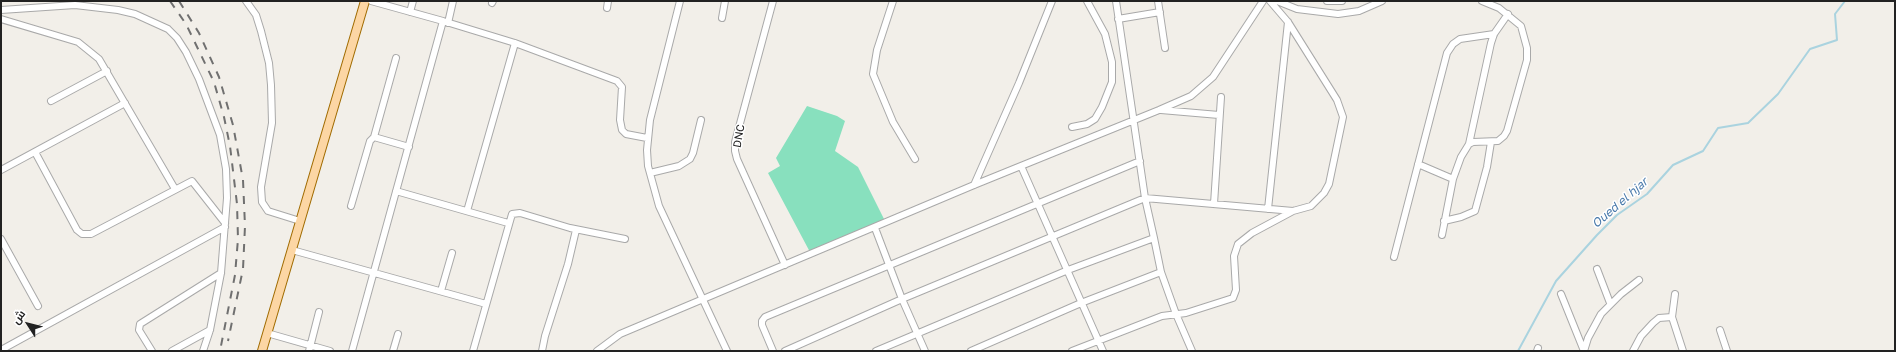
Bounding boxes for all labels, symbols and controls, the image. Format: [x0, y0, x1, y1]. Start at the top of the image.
street label: DNC [730, 123, 748, 149]
water label: Oued el hjar [1589, 175, 1651, 231]
north arrow [8, 304, 48, 344]
text: ش [8, 307, 27, 326]

